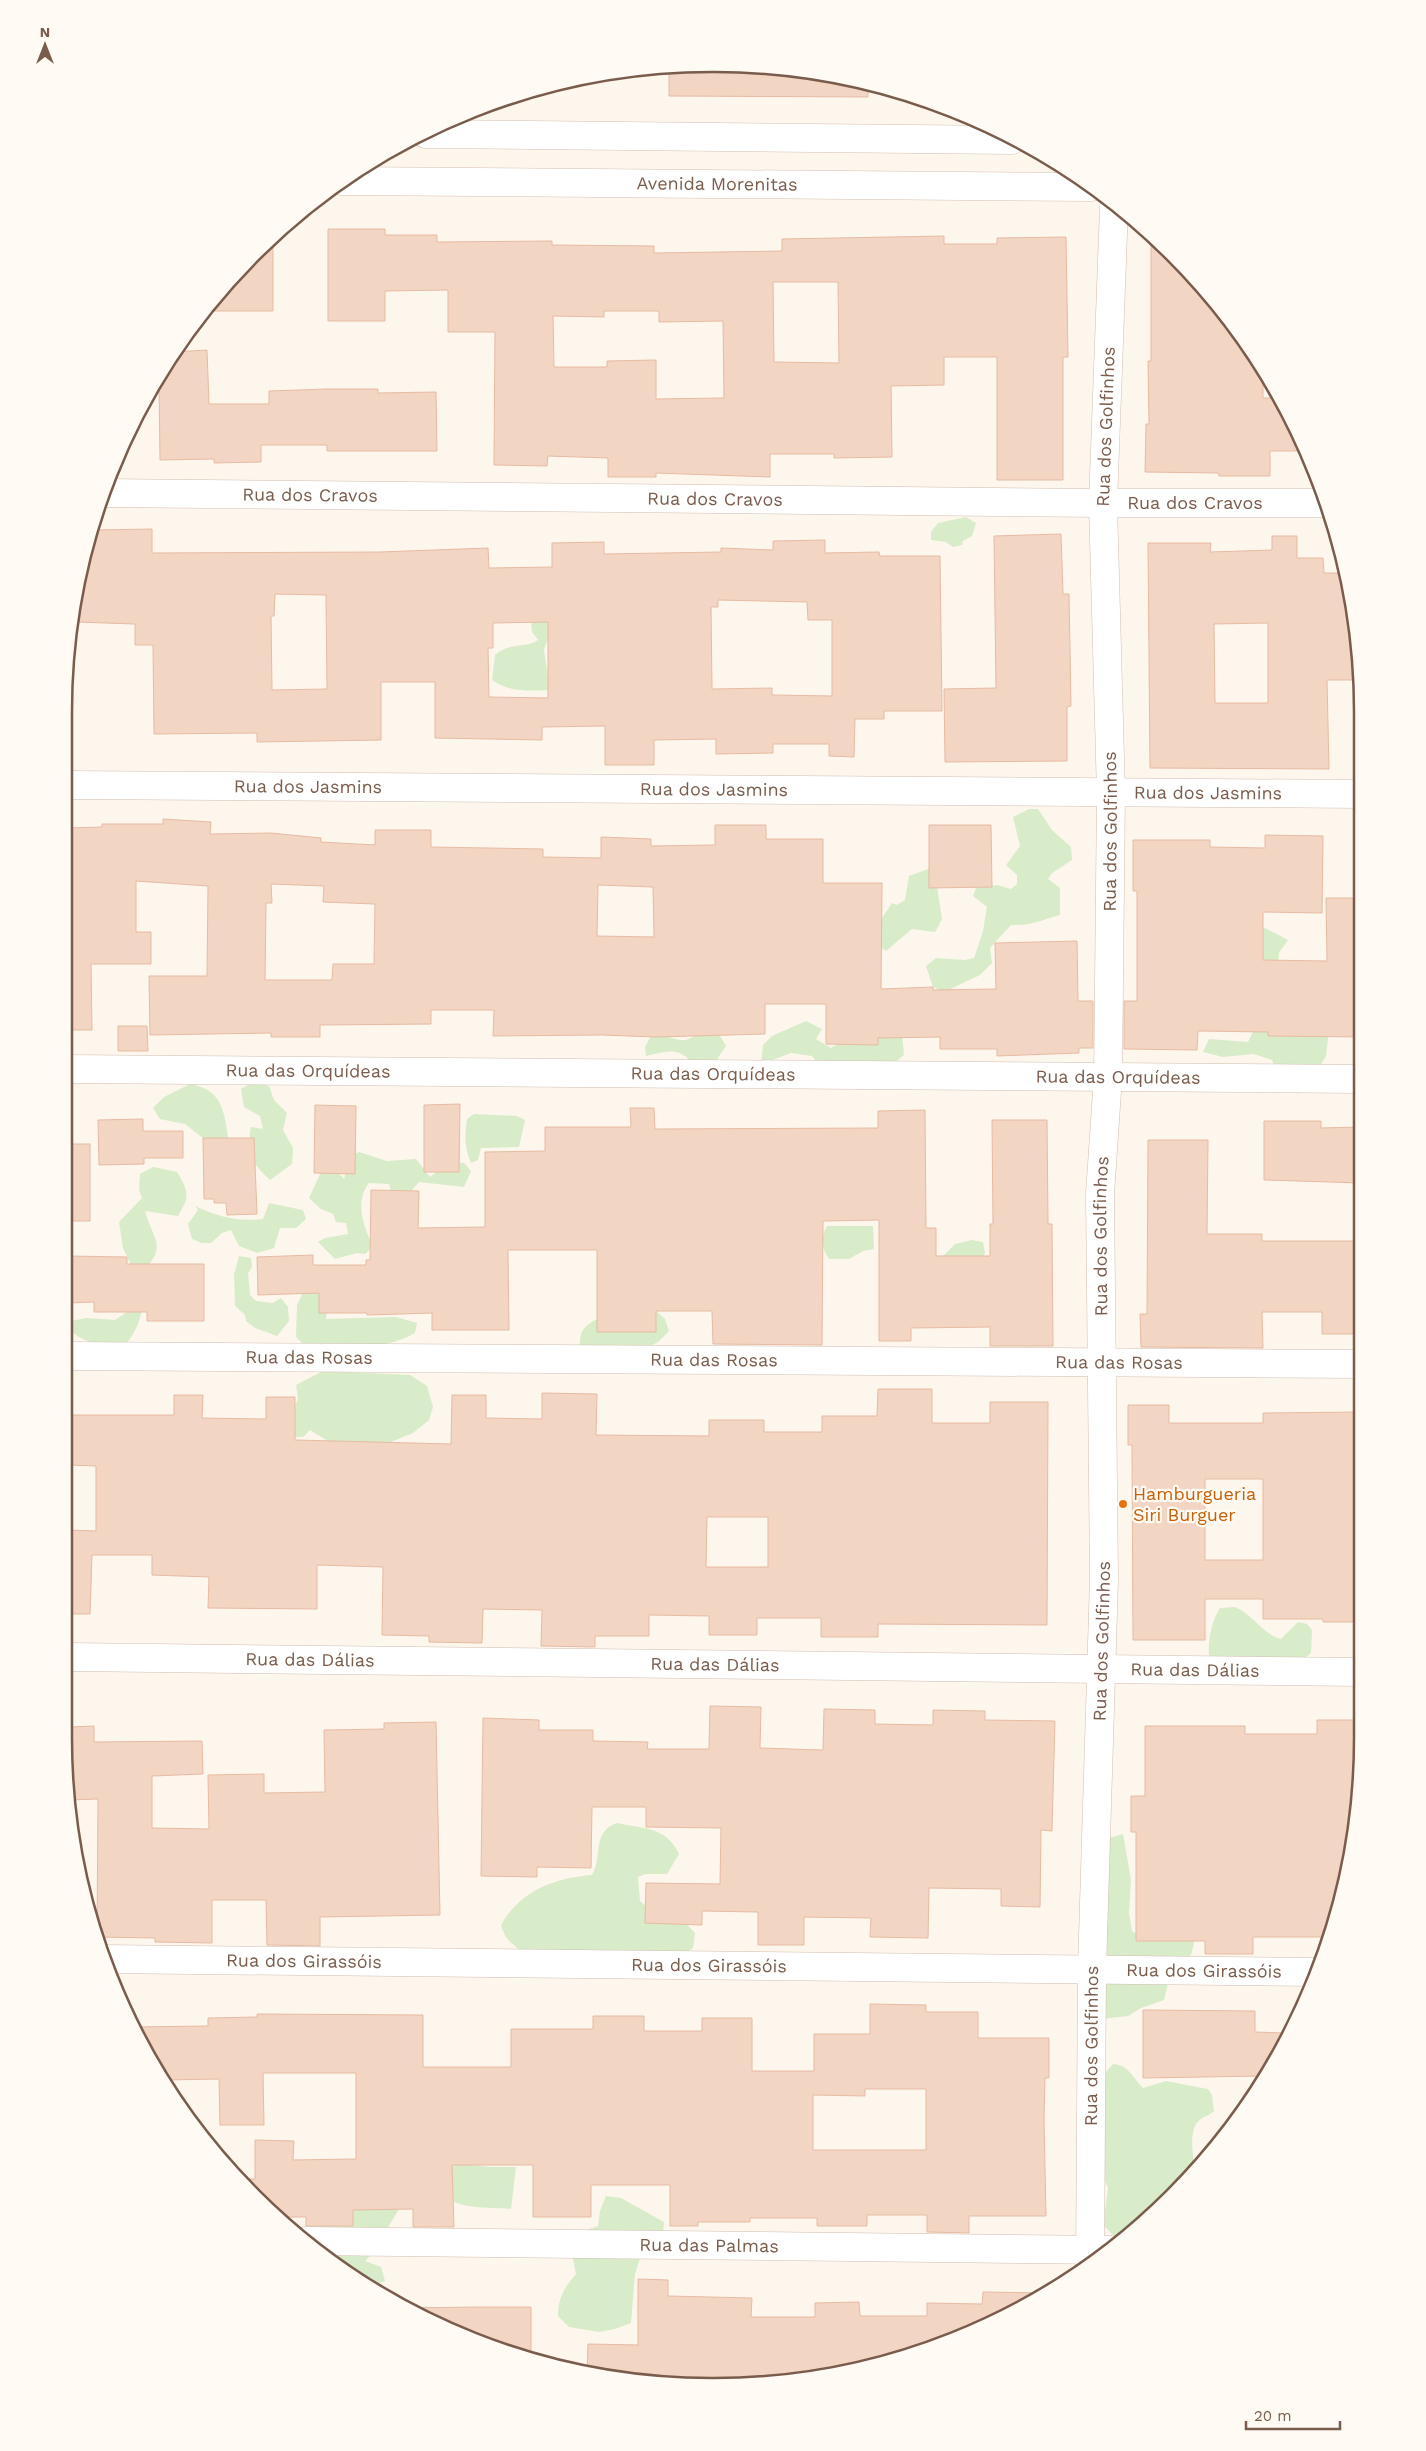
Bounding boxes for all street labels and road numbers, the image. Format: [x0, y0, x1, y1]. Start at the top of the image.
street label: Avenida Morenitas [636, 172, 798, 195]
street label: Rua dos Golfinhos [1092, 346, 1119, 507]
street label: Rua dos Cravos [242, 483, 378, 506]
street label: Rua dos Cravos [647, 487, 783, 510]
street label: Rua dos Cravos [1127, 492, 1263, 513]
street label: Rua dos Golfinhos [1099, 751, 1121, 912]
street label: Rua dos Jasmins [234, 775, 382, 797]
street label: Rua dos Jasmins [640, 778, 788, 800]
street label: Rua dos Jasmins [1134, 781, 1282, 803]
street label: Rua das Orquídeas [225, 1059, 391, 1081]
street label: Rua das Orquídeas [630, 1062, 796, 1085]
street label: Rua das Orquídeas [1035, 1065, 1201, 1088]
street label: Rua dos Golfinhos [1089, 1155, 1113, 1317]
street label: Rua das Rosas [245, 1346, 373, 1368]
street label: Rua das Rosas [650, 1349, 778, 1370]
street label: Rua das Rosas [1055, 1351, 1183, 1373]
street label: Rua dos Golfinhos [1089, 1561, 1114, 1722]
street label: Rua das Dálias [245, 1648, 375, 1671]
street label: Rua das Dálias [650, 1653, 780, 1675]
street label: Rua das Dálias [1130, 1658, 1260, 1681]
street label: Rua dos Girassóis [226, 1949, 382, 1972]
street label: Rua dos Girassóis [631, 1954, 787, 1976]
street label: Rua dos Girassóis [1126, 1959, 1282, 1982]
street label: Rua dos Golfinhos [1080, 1966, 1102, 2126]
street label: Rua das Palmas [639, 2234, 779, 2256]

